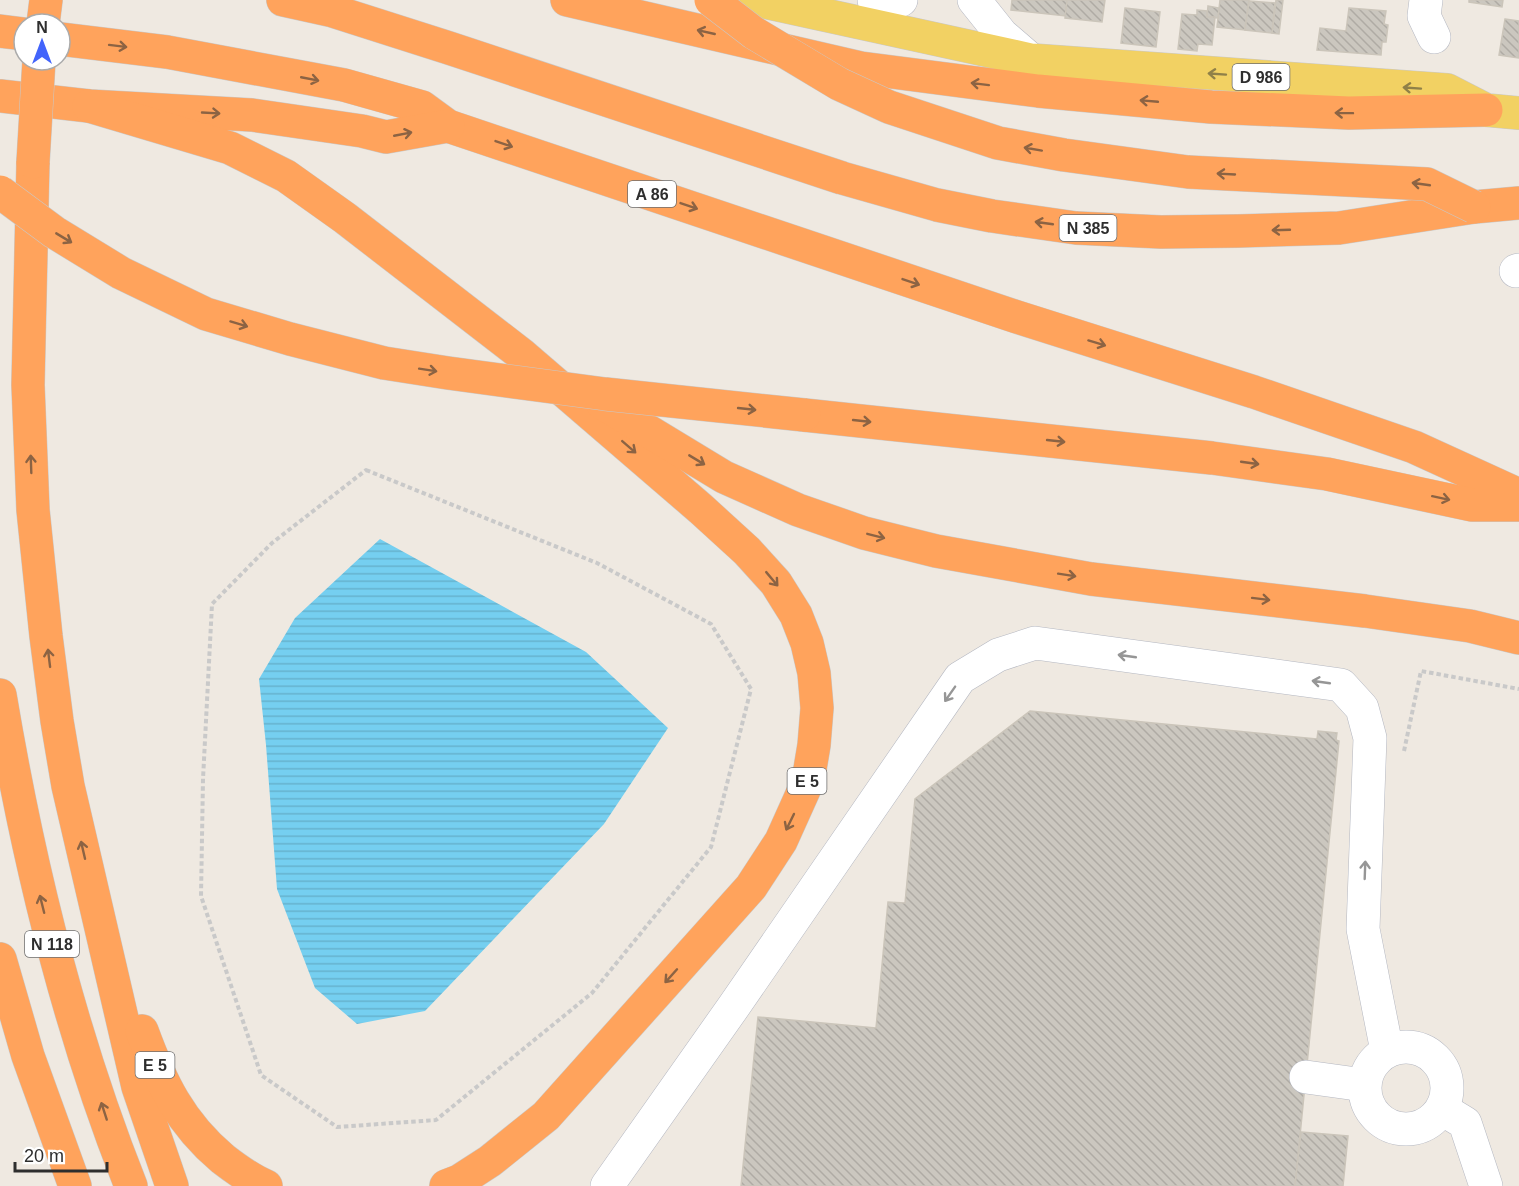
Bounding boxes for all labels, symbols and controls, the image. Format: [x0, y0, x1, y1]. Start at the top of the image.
north arrow [12, 12, 72, 72]
text: N [36, 19, 48, 36]
one-way arrow [696, 26, 715, 38]
one-way arrow [108, 40, 127, 51]
road number: D 986 [1232, 64, 1290, 90]
one-way arrow [1208, 68, 1228, 79]
one-way arrow [300, 73, 319, 85]
one-way arrow [970, 78, 990, 89]
one-way arrow [1402, 82, 1422, 93]
one-way arrow [1140, 96, 1160, 107]
one-way arrow [200, 107, 220, 118]
one-way arrow [1334, 107, 1354, 118]
one-way arrow [393, 128, 413, 139]
one-way arrow [494, 140, 513, 151]
one-way arrow [1024, 143, 1043, 154]
one-way arrow [1217, 168, 1237, 179]
one-way arrow [1412, 179, 1431, 190]
road number: A 86 [628, 181, 676, 207]
one-way arrow [679, 202, 697, 213]
road number: N 385 [1060, 215, 1116, 241]
one-way arrow [1035, 218, 1054, 229]
one-way arrow [1271, 224, 1291, 235]
one-way arrow [55, 233, 72, 245]
one-way arrow [902, 277, 920, 288]
one-way arrow [229, 319, 248, 330]
one-way arrow [1087, 338, 1106, 349]
one-way arrow [418, 365, 437, 376]
one-way arrow [736, 404, 756, 415]
one-way arrow [852, 416, 871, 427]
one-way arrow [1046, 436, 1065, 447]
one-way arrow [621, 440, 636, 454]
one-way arrow [26, 454, 37, 474]
one-way arrow [688, 455, 705, 467]
one-way arrow [1239, 458, 1259, 469]
one-way arrow [1432, 493, 1451, 505]
one-way arrow [866, 530, 885, 542]
one-way arrow [1057, 570, 1076, 581]
one-way arrow [765, 571, 778, 587]
one-way arrow [1250, 594, 1270, 605]
one-way arrow [43, 649, 54, 668]
one-way arrow [1118, 650, 1138, 661]
one-way arrow [1311, 676, 1331, 687]
one-way arrow [944, 685, 956, 701]
road number: E 5 [788, 768, 826, 794]
one-way arrow [783, 813, 795, 831]
one-way arrow [77, 841, 88, 860]
one-way arrow [1359, 861, 1371, 881]
one-way arrow [36, 895, 48, 914]
road number: N 118 [25, 931, 79, 957]
one-way arrow [664, 968, 678, 983]
road number: E 5 [136, 1052, 174, 1078]
one-way arrow [97, 1102, 108, 1121]
scale bar [15, 1135, 106, 1173]
text: 20 m [24, 1146, 64, 1166]

